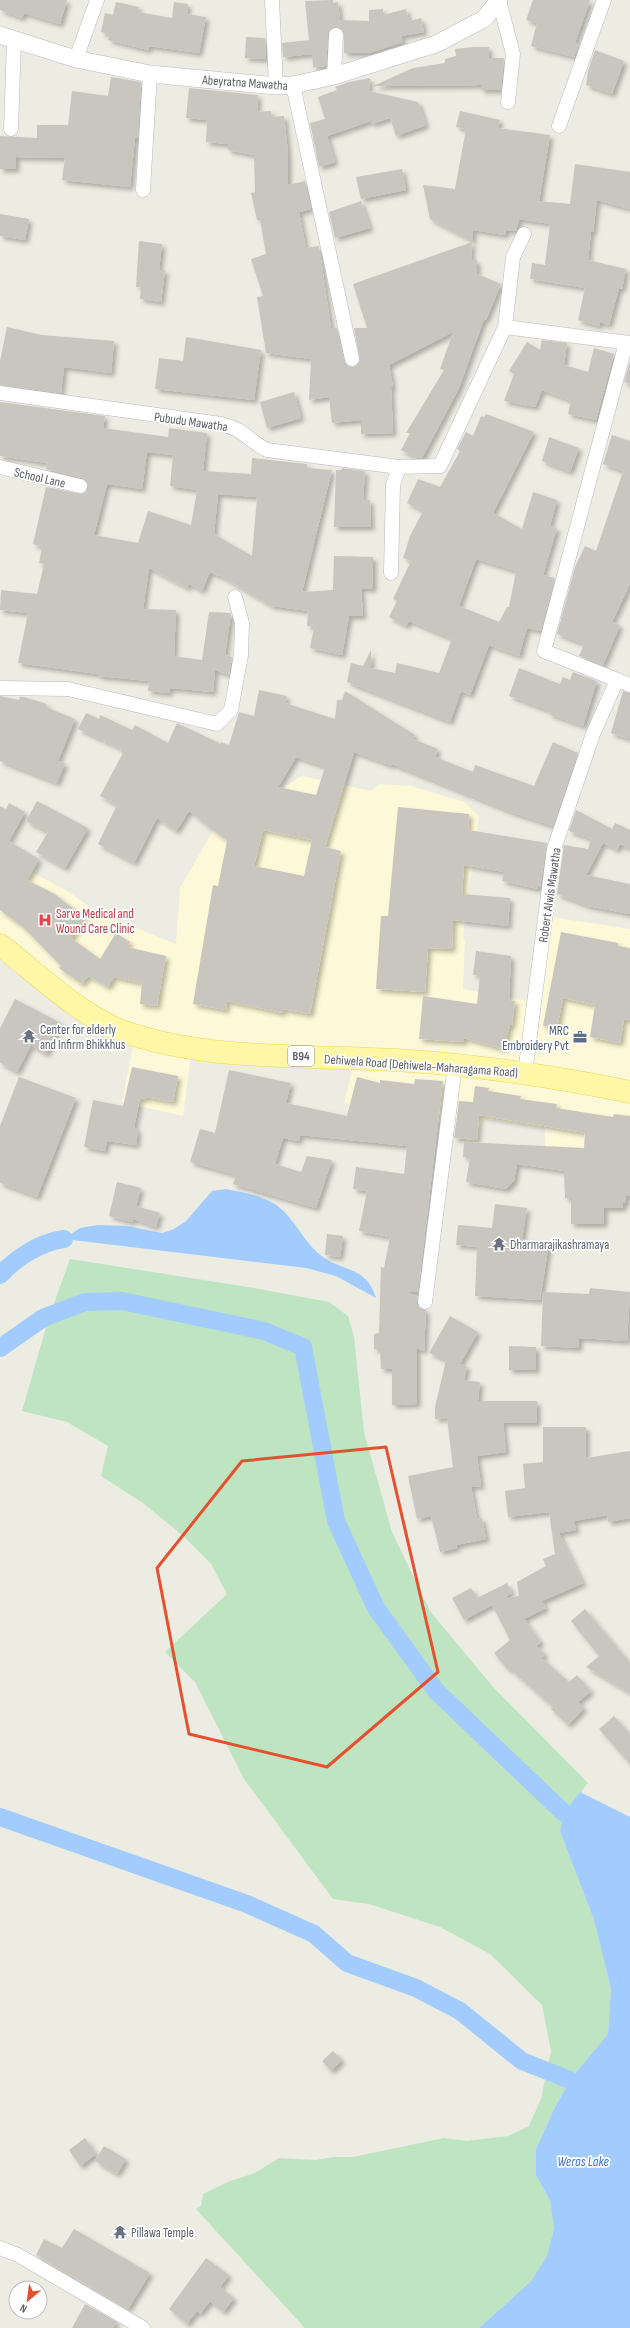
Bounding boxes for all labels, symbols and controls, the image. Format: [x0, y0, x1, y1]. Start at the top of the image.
street label: Abeyratna Mawatha [201, 72, 288, 94]
street label: Pubudu Mawatha [153, 409, 229, 435]
street label: School Lane [13, 464, 67, 492]
street label: Robert Alwis Mawatha [535, 847, 565, 944]
place label: Sarva Medical and Wound Care Clinic [56, 906, 135, 937]
hospital icon: Sarva Medical and Wound Care Clinic [37, 912, 53, 928]
place label: Center for elderly and Infirm Bhikkhus [40, 1022, 126, 1053]
place label: MRC Embroidery Pvt [502, 1023, 569, 1054]
temple icon: Center for elderly and Infirm Bhikkhus [21, 1028, 37, 1044]
office icon: MRC Embroidery Pvt [572, 1029, 588, 1045]
road number: B94 [288, 1046, 314, 1066]
street label: Dehiwela Road (Dehiwela-Maharagama Road) [324, 1051, 518, 1081]
temple icon: Dharmarajikashramaya [491, 1236, 507, 1252]
place label: Dharmarajikashramaya [510, 1237, 609, 1253]
water label: Weras Lake [557, 2153, 609, 2170]
temple icon: Pillawa Temple [112, 2224, 128, 2240]
place label: Pillawa Temple [131, 2225, 194, 2241]
north arrow [8, 2280, 48, 2320]
text: N [18, 2301, 29, 2315]

